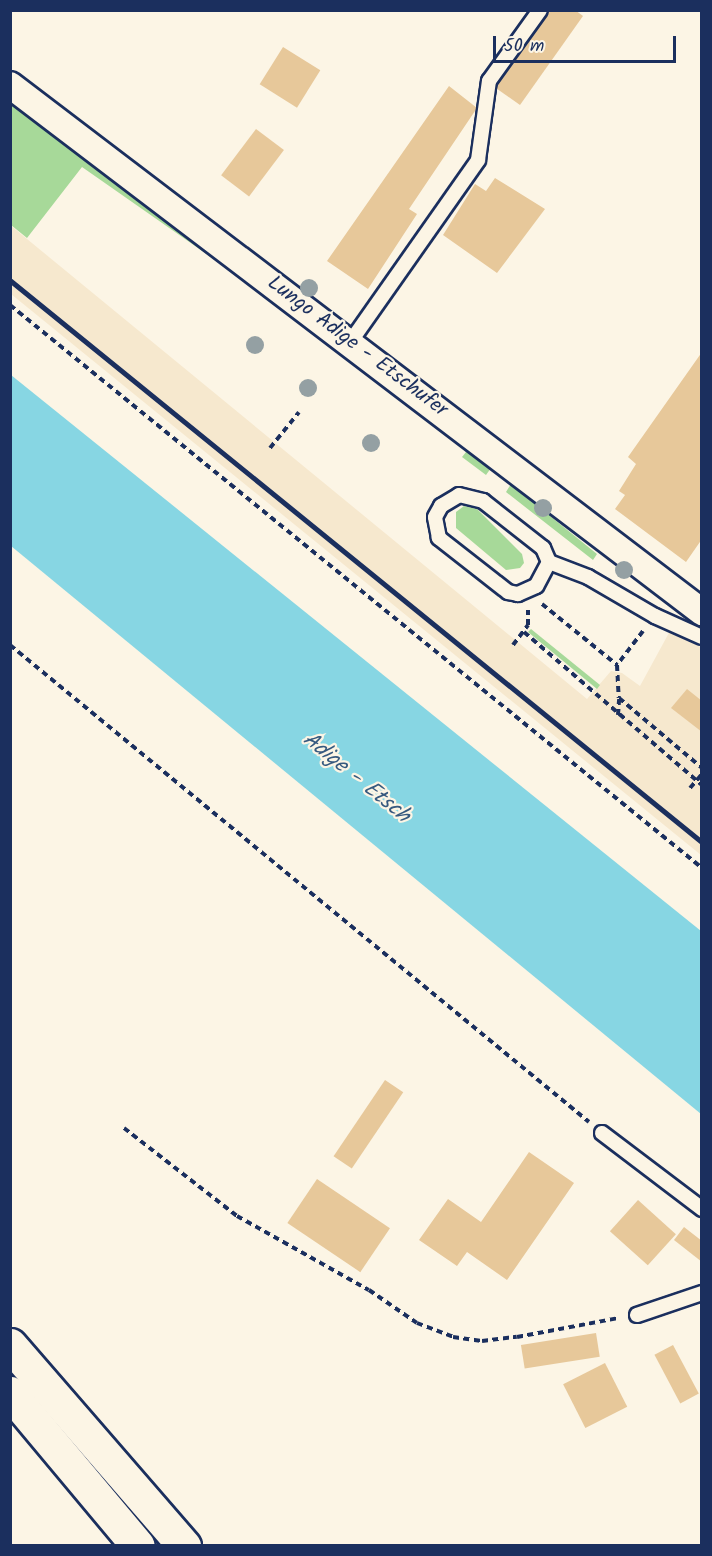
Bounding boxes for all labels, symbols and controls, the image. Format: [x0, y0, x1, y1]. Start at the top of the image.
scale bar [496, 24, 679, 62]
text: 50 m [504, 32, 544, 61]
street label: Lungo Adige - Etschufer [262, 271, 452, 423]
water label: Adige - Etsch [297, 727, 415, 829]

